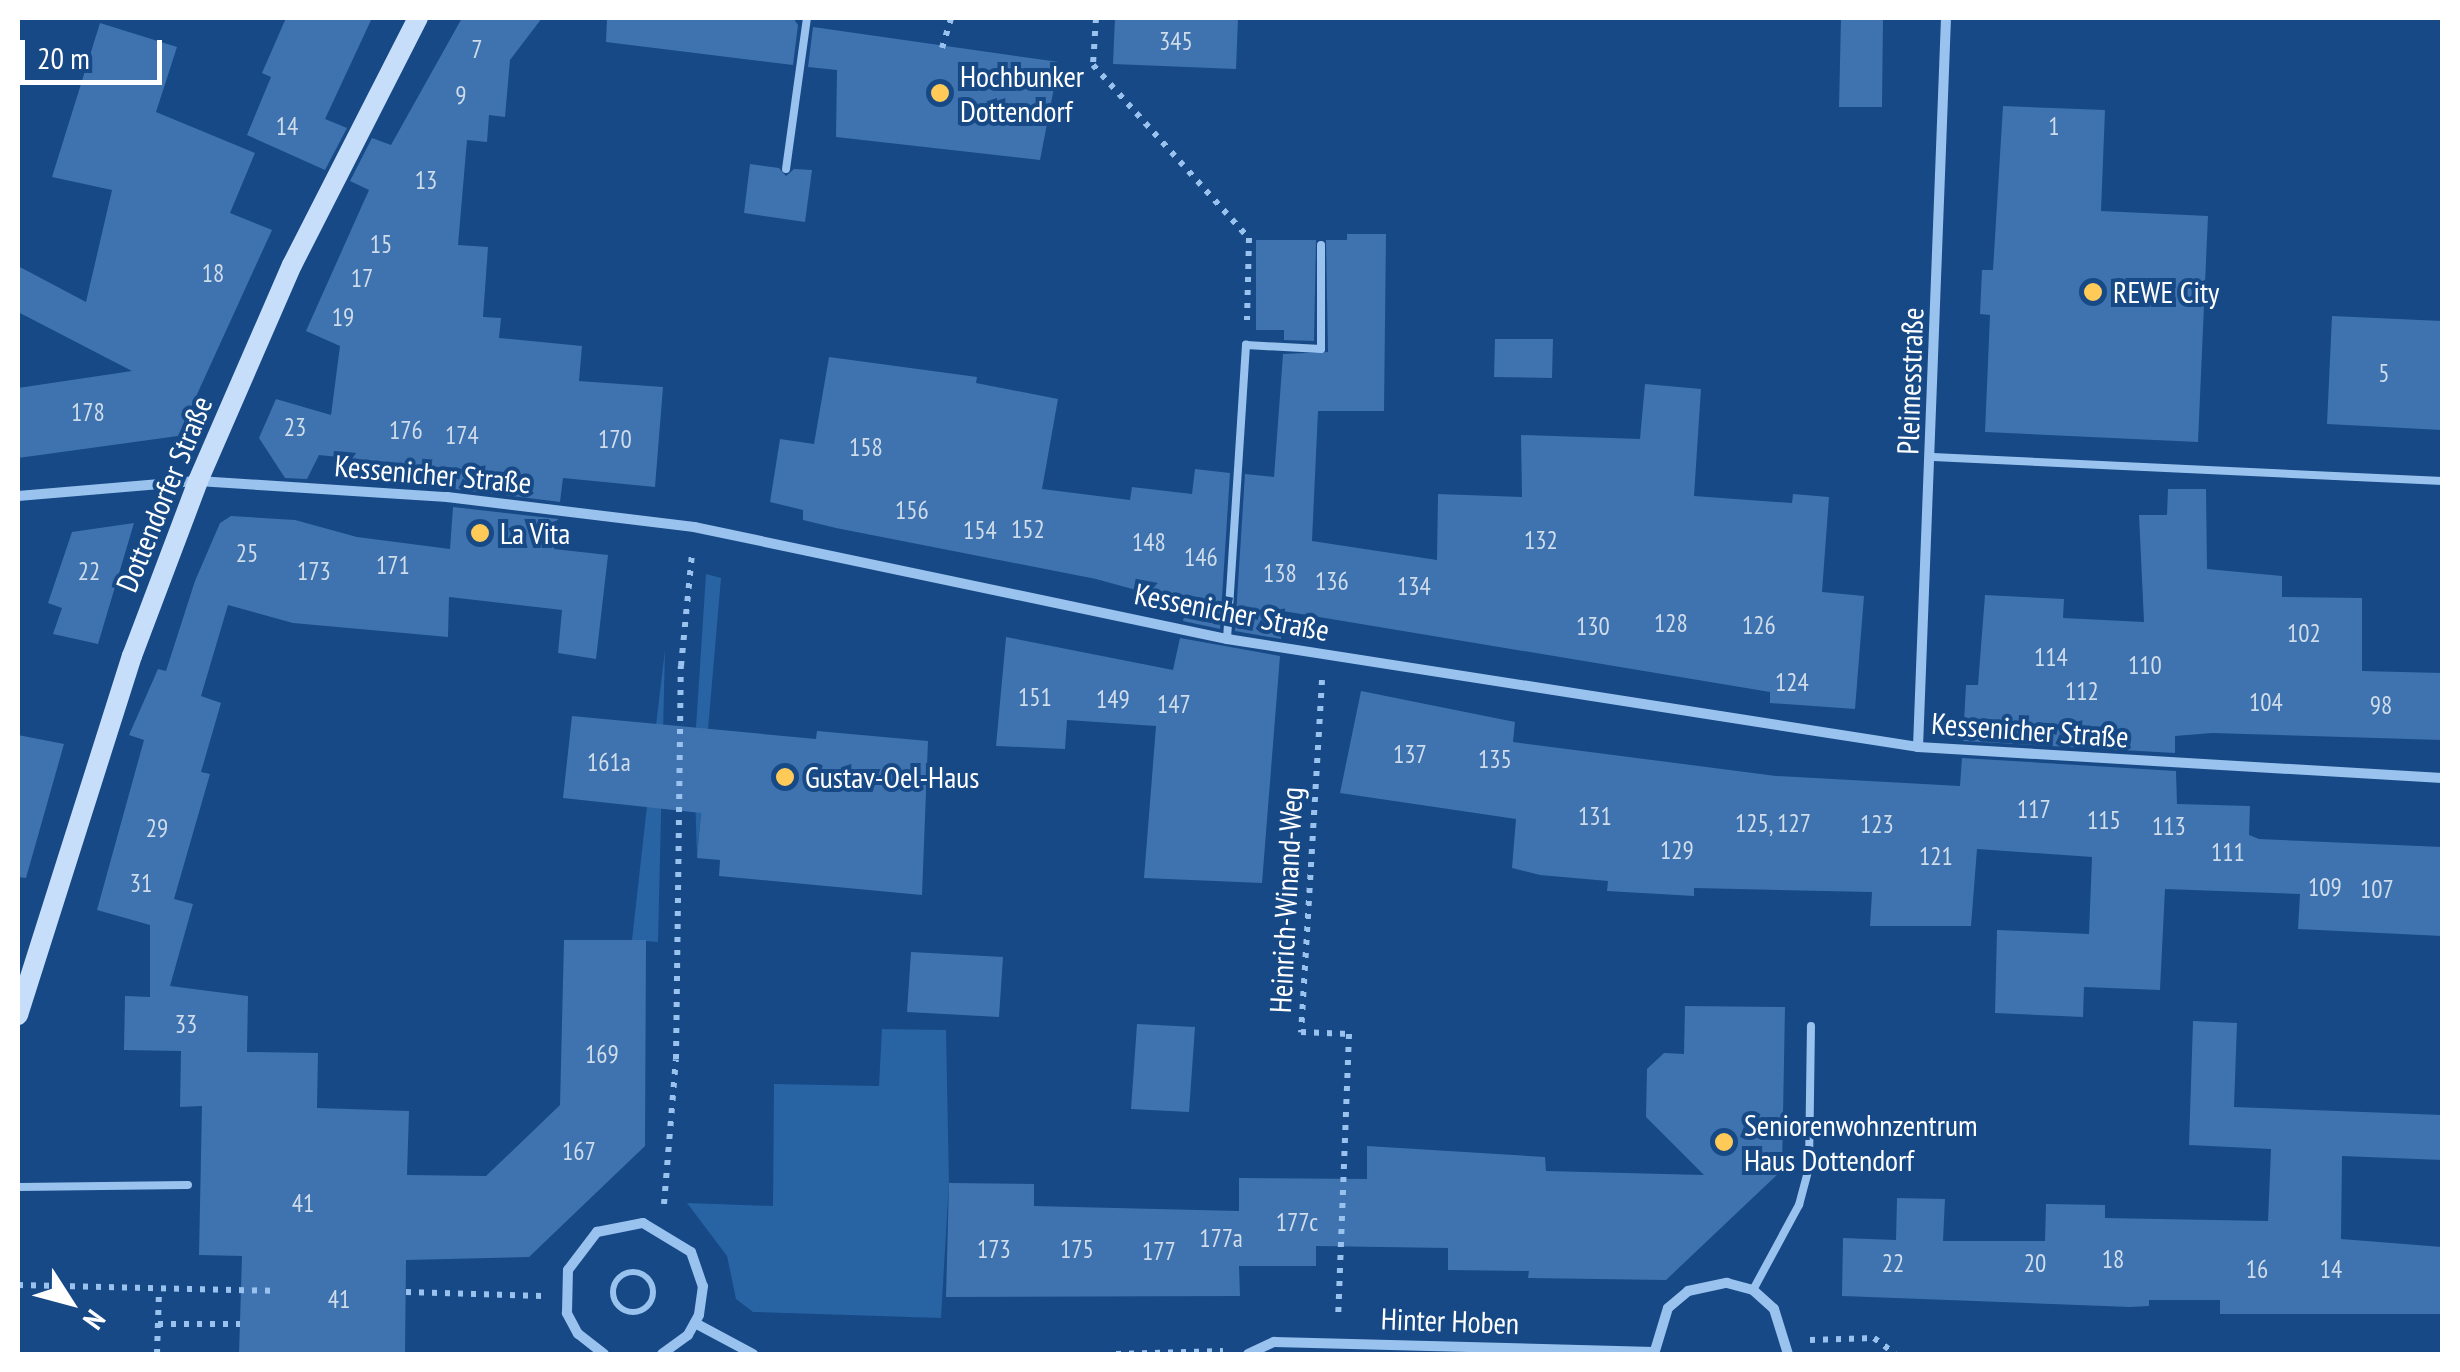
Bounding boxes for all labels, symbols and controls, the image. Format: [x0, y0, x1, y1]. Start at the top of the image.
scale bar [25, 20, 168, 82]
house number: 345 [1159, 26, 1193, 56]
house number: 7 [471, 34, 483, 64]
text: 20 m [37, 38, 90, 77]
place label: Hochbunker Dottendorf [960, 58, 1084, 128]
house number: 9 [455, 80, 467, 110]
marker: Hochbunker Dottendorf [929, 82, 951, 104]
house number: 14 [276, 111, 298, 141]
house number: 1 [2048, 111, 2060, 141]
house number: 13 [415, 165, 437, 195]
house number: 15 [370, 229, 392, 259]
house number: 18 [202, 258, 224, 288]
house number: 17 [351, 263, 373, 293]
place label: REWE City [2113, 274, 2219, 310]
marker: REWE City [2082, 281, 2104, 303]
house number: 19 [332, 302, 354, 332]
street label: Pleimesstraße [1889, 307, 1931, 455]
house number: 5 [2378, 358, 2390, 388]
street label: Dottendorfer Straße [108, 391, 220, 597]
house number: 178 [71, 397, 105, 427]
house number: 23 [284, 412, 306, 442]
house number: 176 [389, 415, 423, 445]
house number: 174 [445, 420, 479, 450]
house number: 170 [598, 424, 632, 454]
house number: 158 [849, 432, 883, 462]
street label: Kessenicher Straße [333, 447, 533, 501]
house number: 156 [895, 495, 929, 525]
house number: 152 [1011, 514, 1045, 544]
place label: La Vita [500, 515, 571, 551]
house number: 154 [963, 515, 997, 545]
marker: La Vita [469, 522, 491, 544]
house number: 132 [1524, 525, 1558, 555]
house number: 148 [1132, 527, 1166, 557]
house number: 25 [236, 538, 258, 568]
house number: 146 [1184, 542, 1218, 572]
house number: 171 [376, 550, 410, 580]
house number: 22 [78, 556, 100, 586]
house number: 173 [297, 556, 331, 586]
house number: 138 [1263, 558, 1297, 588]
house number: 136 [1315, 566, 1349, 596]
house number: 134 [1397, 571, 1431, 601]
street label: Kessenicher Straße [1132, 575, 1332, 649]
house number: 128 [1654, 608, 1688, 638]
house number: 126 [1742, 610, 1776, 640]
house number: 130 [1576, 611, 1610, 641]
house number: 102 [2287, 618, 2321, 648]
house number: 114 [2034, 642, 2068, 672]
house number: 110 [2128, 650, 2162, 680]
house number: 124 [1775, 667, 1809, 697]
house number: 112 [2065, 676, 2099, 706]
house number: 151 [1018, 682, 1052, 712]
house number: 149 [1096, 684, 1130, 714]
house number: 104 [2249, 687, 2283, 717]
house number: 147 [1157, 689, 1191, 719]
house number: 98 [2370, 690, 2392, 720]
street label: Kessenicher Straße [1930, 705, 2130, 755]
house number: 137 [1393, 739, 1427, 769]
house number: 135 [1478, 744, 1512, 774]
house number: 161a [587, 747, 631, 777]
place label: Gustav-Oel-Haus [805, 759, 979, 795]
marker: Gustav-Oel-Haus [774, 766, 796, 788]
street label: Heinrich-Winand-Weg [1262, 786, 1310, 1014]
house number: 117 [2017, 794, 2051, 824]
house number: 131 [1578, 801, 1612, 831]
house number: 115 [2087, 805, 2121, 835]
house number: 125, 127 [1734, 808, 1812, 838]
house number: 123 [1860, 809, 1894, 839]
house number: 113 [2152, 811, 2186, 841]
house number: 29 [146, 813, 168, 843]
house number: 129 [1660, 835, 1694, 865]
house number: 111 [2211, 837, 2245, 867]
house number: 121 [1919, 841, 1953, 871]
house number: 31 [130, 868, 152, 898]
house number: 109 [2308, 872, 2342, 902]
house number: 107 [2360, 874, 2394, 904]
house number: 33 [175, 1009, 197, 1039]
house number: 169 [585, 1039, 619, 1069]
place label: Seniorenwohnzentrum Haus Dottendorf [1744, 1107, 1977, 1178]
marker: Seniorenwohnzentrum Haus Dottendorf [1713, 1131, 1735, 1153]
house number: 167 [562, 1136, 596, 1166]
house number: 41 [292, 1188, 314, 1218]
house number: 177c [1276, 1207, 1318, 1237]
house number: 177a [1199, 1223, 1243, 1253]
house number: 173 [977, 1234, 1011, 1264]
house number: 175 [1060, 1234, 1094, 1264]
house number: 177 [1142, 1236, 1176, 1266]
house number: 18 [2102, 1244, 2124, 1274]
house number: 22 [1882, 1248, 1904, 1278]
house number: 20 [2024, 1248, 2046, 1278]
north arrow [20, 1252, 120, 1352]
house number: 16 [2246, 1254, 2268, 1284]
house number: 14 [2320, 1254, 2342, 1284]
house number: 41 [328, 1284, 350, 1314]
street label: Hinter Hoben [1380, 1301, 1520, 1341]
text: N [75, 1303, 114, 1337]

